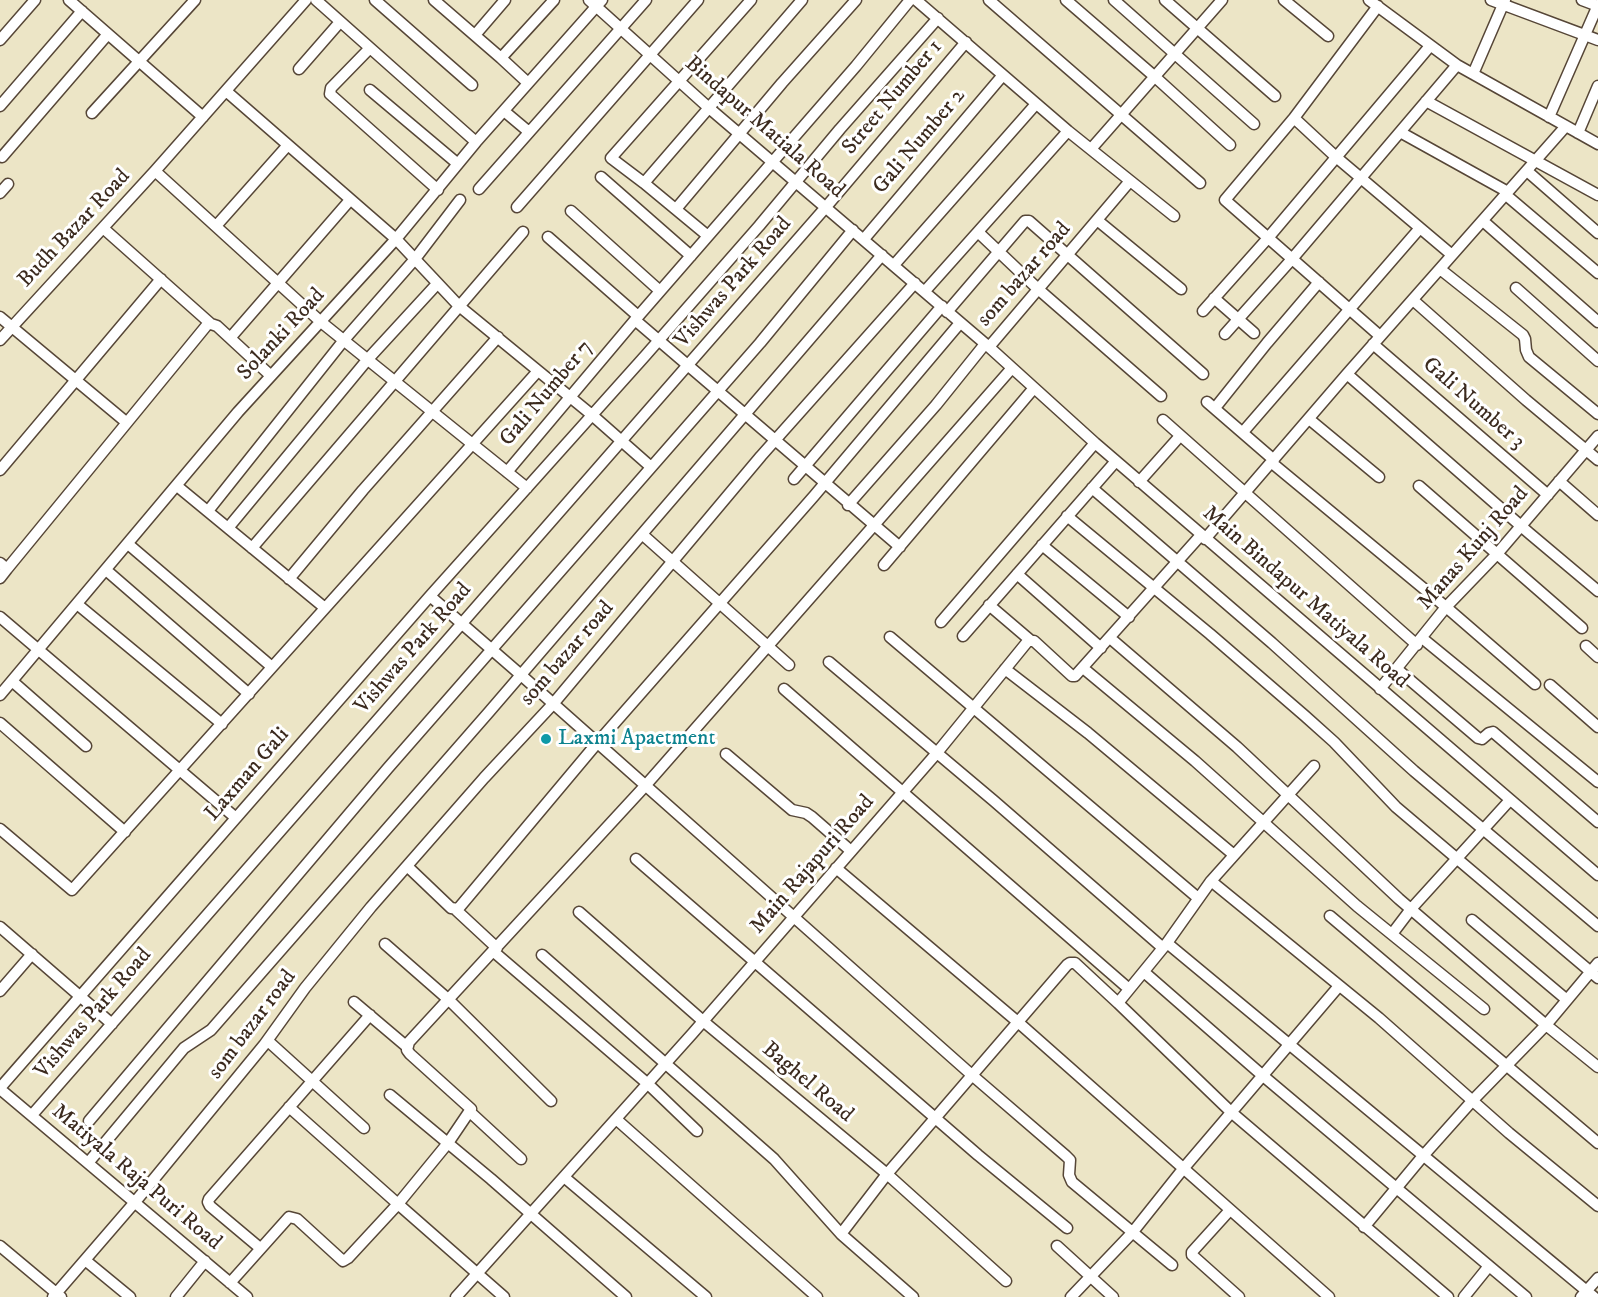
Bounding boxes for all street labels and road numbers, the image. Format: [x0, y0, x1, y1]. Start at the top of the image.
street label: Street Number 1 [837, 35, 949, 161]
street label: Bindapur Matiala Road [679, 51, 849, 205]
street label: Gali Number 2 [868, 84, 972, 200]
street label: Budh Bazar Road [13, 164, 137, 294]
street label: Vishwas Park Road [670, 212, 798, 354]
street label: som bazar road [972, 217, 1078, 333]
street label: Solanki Road [233, 283, 331, 387]
street label: Gali Number 7 [495, 336, 599, 452]
street label: Gali Number 3 [1416, 352, 1530, 456]
street label: Manas Kunj Road [1413, 482, 1535, 616]
street label: Main Bindapur Matiyala Road [1196, 501, 1414, 695]
street label: Vishwas Park Road [350, 578, 478, 720]
street label: som bazar road [515, 596, 621, 712]
street label: Laxman Gali [200, 723, 296, 827]
street label: Main Rajapuri Road [745, 790, 881, 940]
street label: Vishwas Park Road [30, 943, 158, 1085]
street label: som bazar road [203, 965, 303, 1085]
street label: Baghel Road [756, 1037, 858, 1129]
street label: Matiyala Raja Puri Road [46, 1099, 226, 1257]

